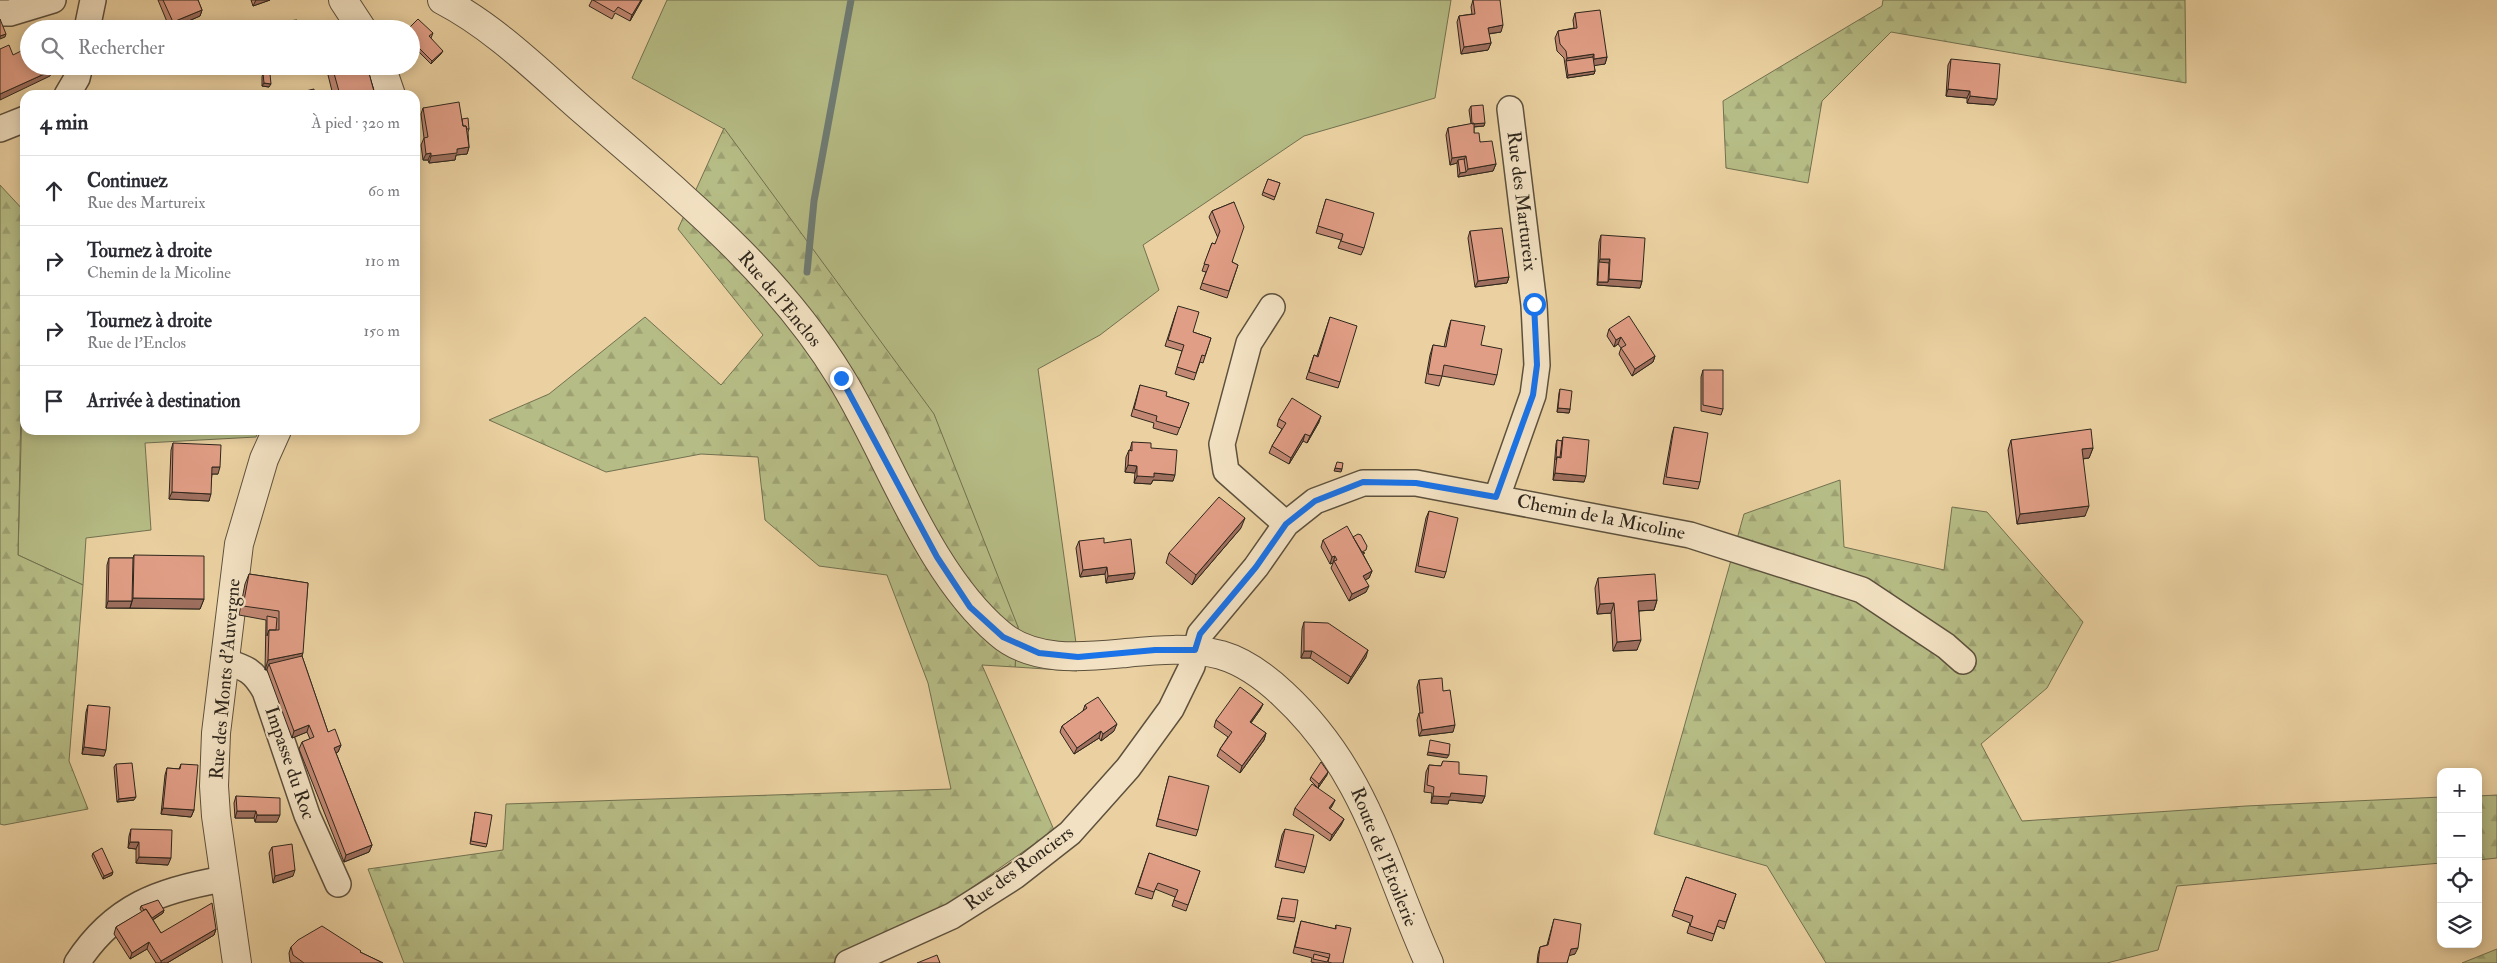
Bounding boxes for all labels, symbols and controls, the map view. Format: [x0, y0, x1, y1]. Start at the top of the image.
search box [20, 20, 420, 75]
icon: search [38, 34, 66, 62]
text: Rechercher [78, 36, 165, 60]
text: 4 min [40, 109, 88, 136]
text: À pied · 320 m [312, 113, 400, 133]
street label: Rue des Martureix [1502, 130, 1543, 273]
text: Continuez [87, 169, 168, 193]
icon: ahead [40, 177, 68, 205]
text: 60 m [368, 181, 400, 201]
text: Rue des Martureix [87, 193, 205, 213]
text: Tournez à droite [87, 239, 212, 263]
street label: Rue de l'Enclos [733, 246, 827, 352]
icon: right [40, 247, 68, 275]
text: 110 m [365, 251, 400, 271]
text: Chemin de la Micoline [87, 263, 231, 283]
route start [1523, 293, 1546, 316]
text: Tournez à droite [87, 309, 212, 333]
icon: right [40, 317, 68, 345]
text: 150 m [363, 321, 400, 341]
text: Rue de l'Enclos [87, 333, 186, 353]
route end [830, 367, 853, 390]
icon: arrive [40, 387, 68, 415]
text: Arrivée à destination [87, 389, 241, 413]
street label: Chemin de la Micoline [1515, 489, 1687, 545]
street label: Rue des Monts d'Auvergne [204, 577, 246, 781]
street label: Impasse du Roc [258, 703, 321, 823]
map controls [2437, 768, 2482, 948]
button: + [2437, 768, 2482, 813]
street label: Route de l'Etoilerie [1345, 784, 1423, 930]
button: − [2437, 813, 2482, 858]
street label: Rue des Ronciers [960, 820, 1078, 916]
button: locate [2437, 858, 2482, 903]
button: layers [2437, 903, 2482, 948]

